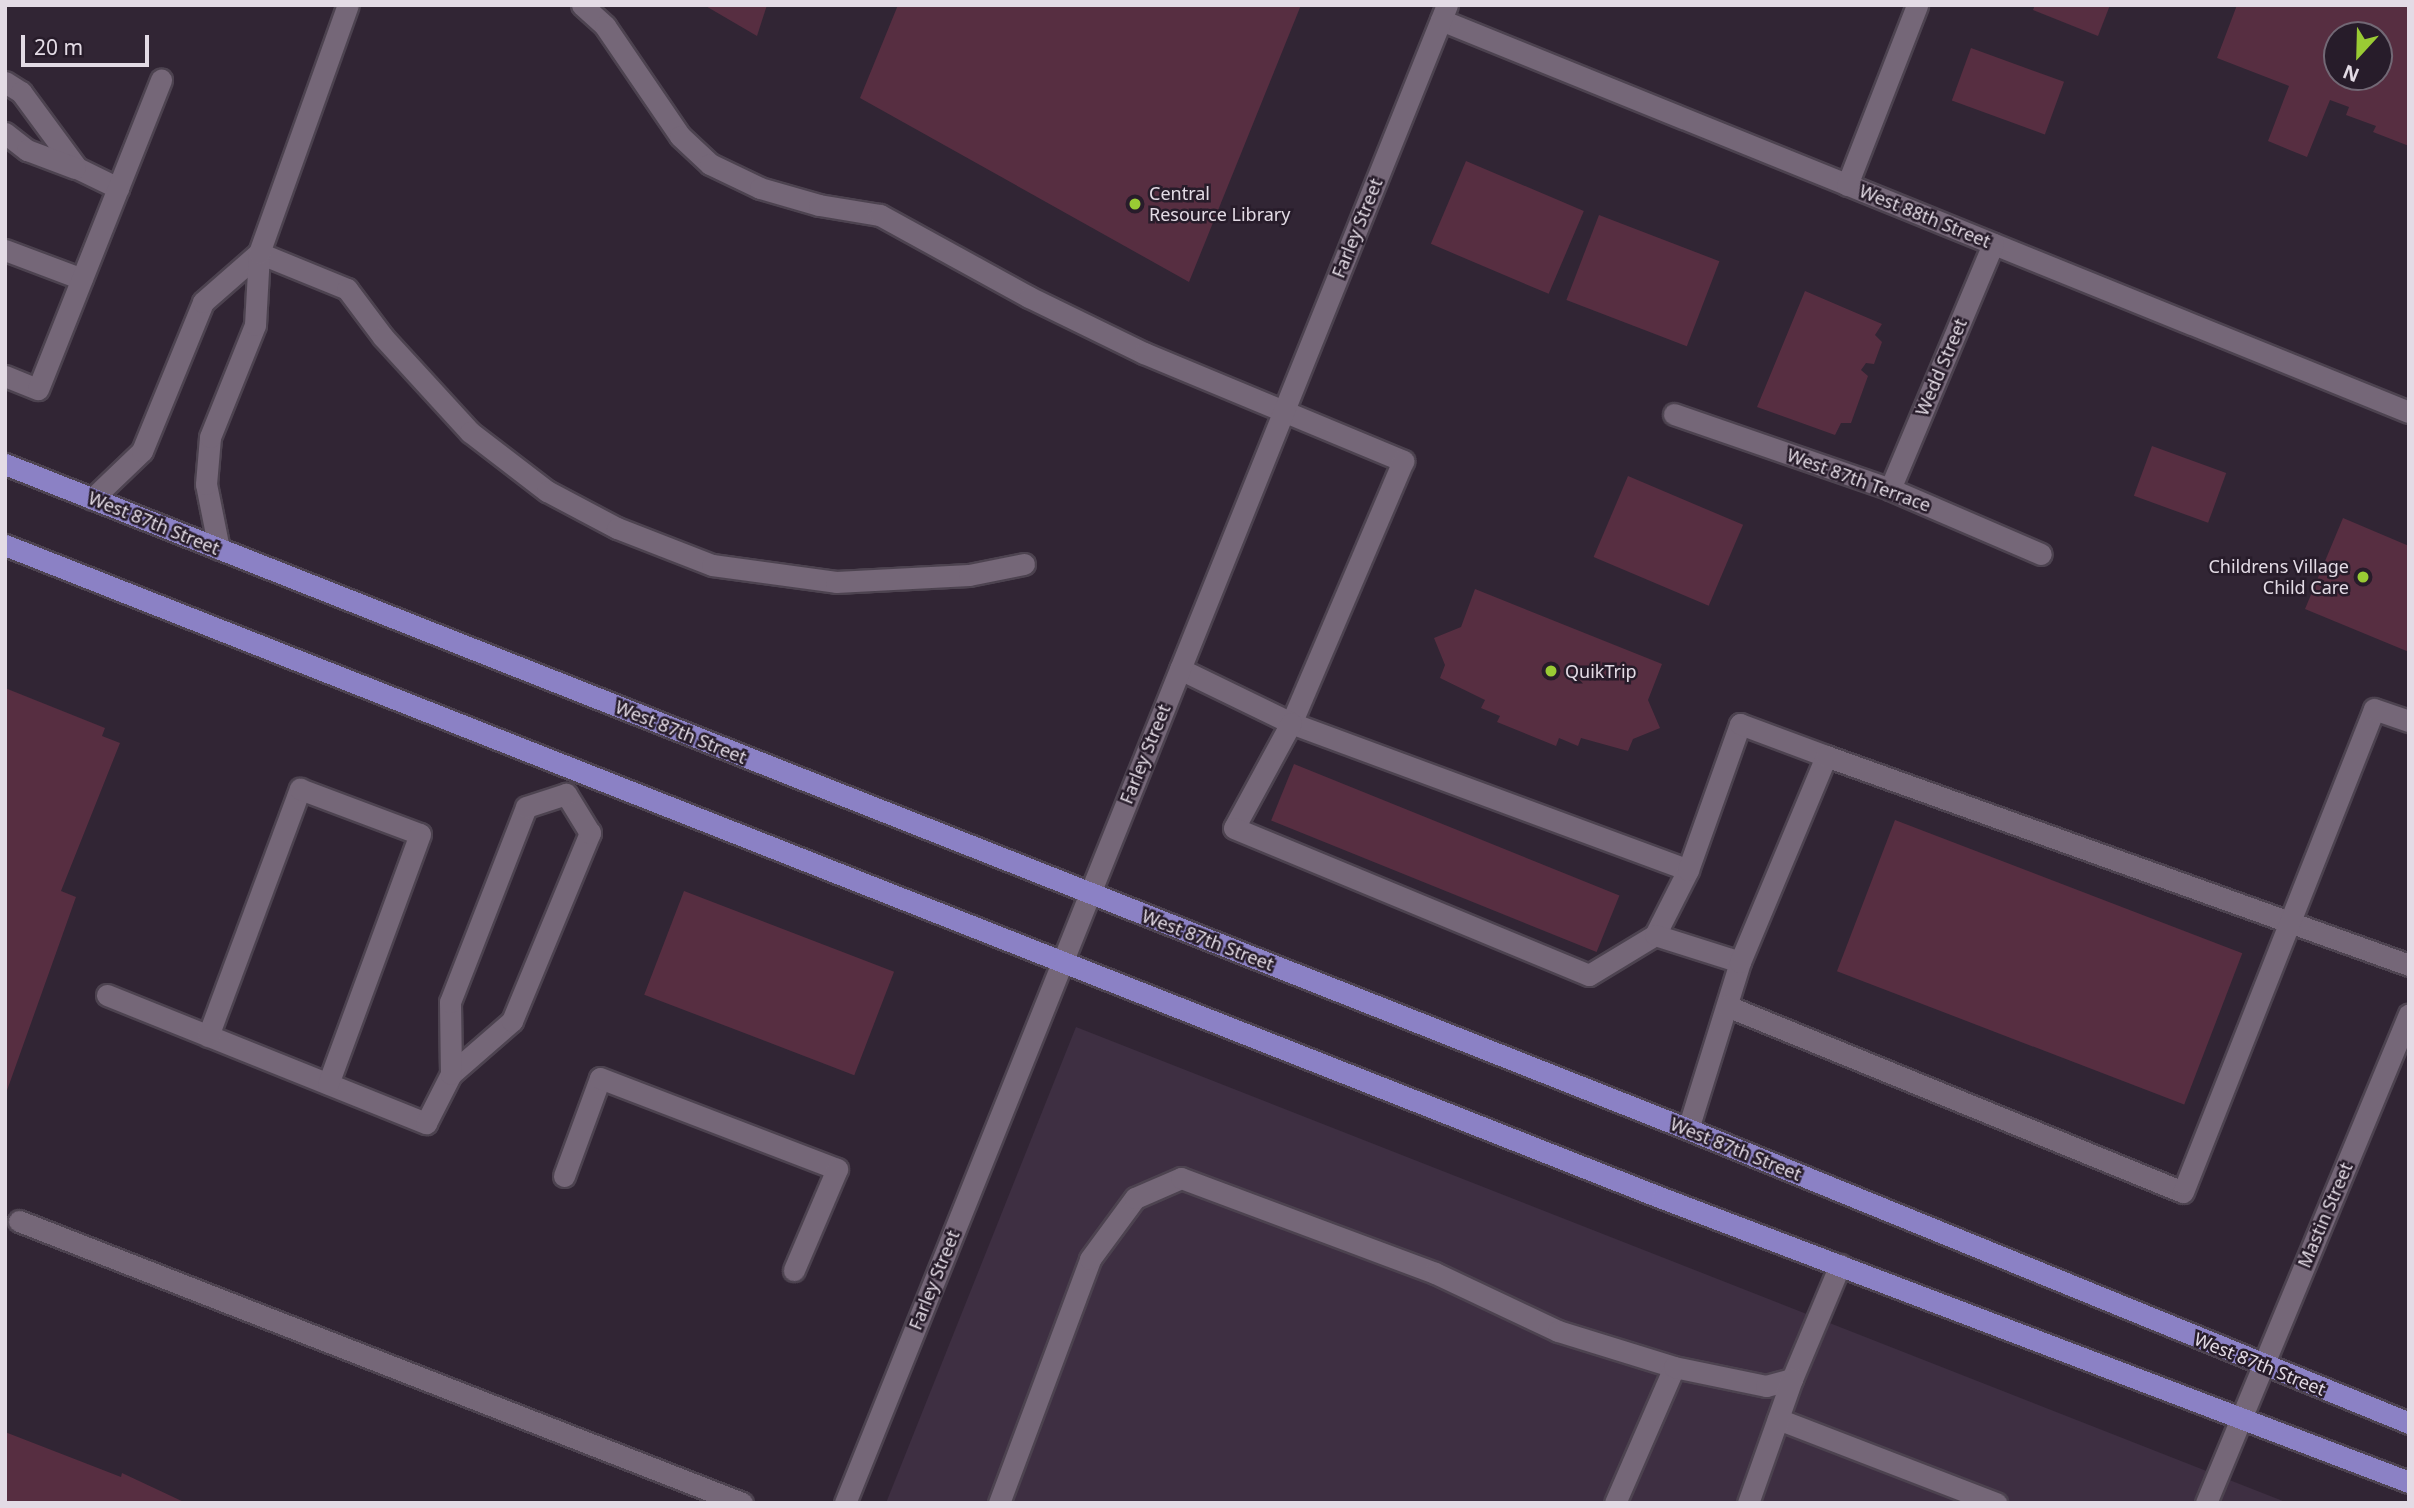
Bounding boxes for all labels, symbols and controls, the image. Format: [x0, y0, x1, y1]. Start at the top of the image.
scale bar [24, 21, 152, 65]
north arrow [2323, 21, 2393, 91]
text: 20 m [34, 33, 83, 61]
text: N [2339, 59, 2363, 89]
street label: Farley Street [1327, 175, 1387, 281]
street label: West 88th Street [1856, 180, 1994, 252]
place label: Central Resource Library [1149, 183, 1290, 226]
marker: Central Resource Library [1127, 196, 1143, 212]
street label: Wedd Street [1911, 315, 1971, 419]
street label: West 87th Terrace [1784, 444, 1934, 516]
street label: West 87th Street [85, 487, 223, 559]
place label: Childrens Village Child Care [2208, 556, 2349, 598]
marker: Childrens Village Child Care [2355, 569, 2371, 585]
place label: QuikTrip [1565, 660, 1637, 682]
marker: QuikTrip [1543, 663, 1559, 679]
street label: West 87th Street [612, 696, 750, 768]
street label: Farley Street [1115, 701, 1175, 807]
street label: West 87th Street [1139, 905, 1277, 975]
street label: West 87th Street [1667, 1113, 1805, 1185]
street label: Mastin Street [2293, 1159, 2357, 1271]
street label: Farley Street [904, 1227, 964, 1333]
street label: West 87th Street [2191, 1328, 2329, 1400]

